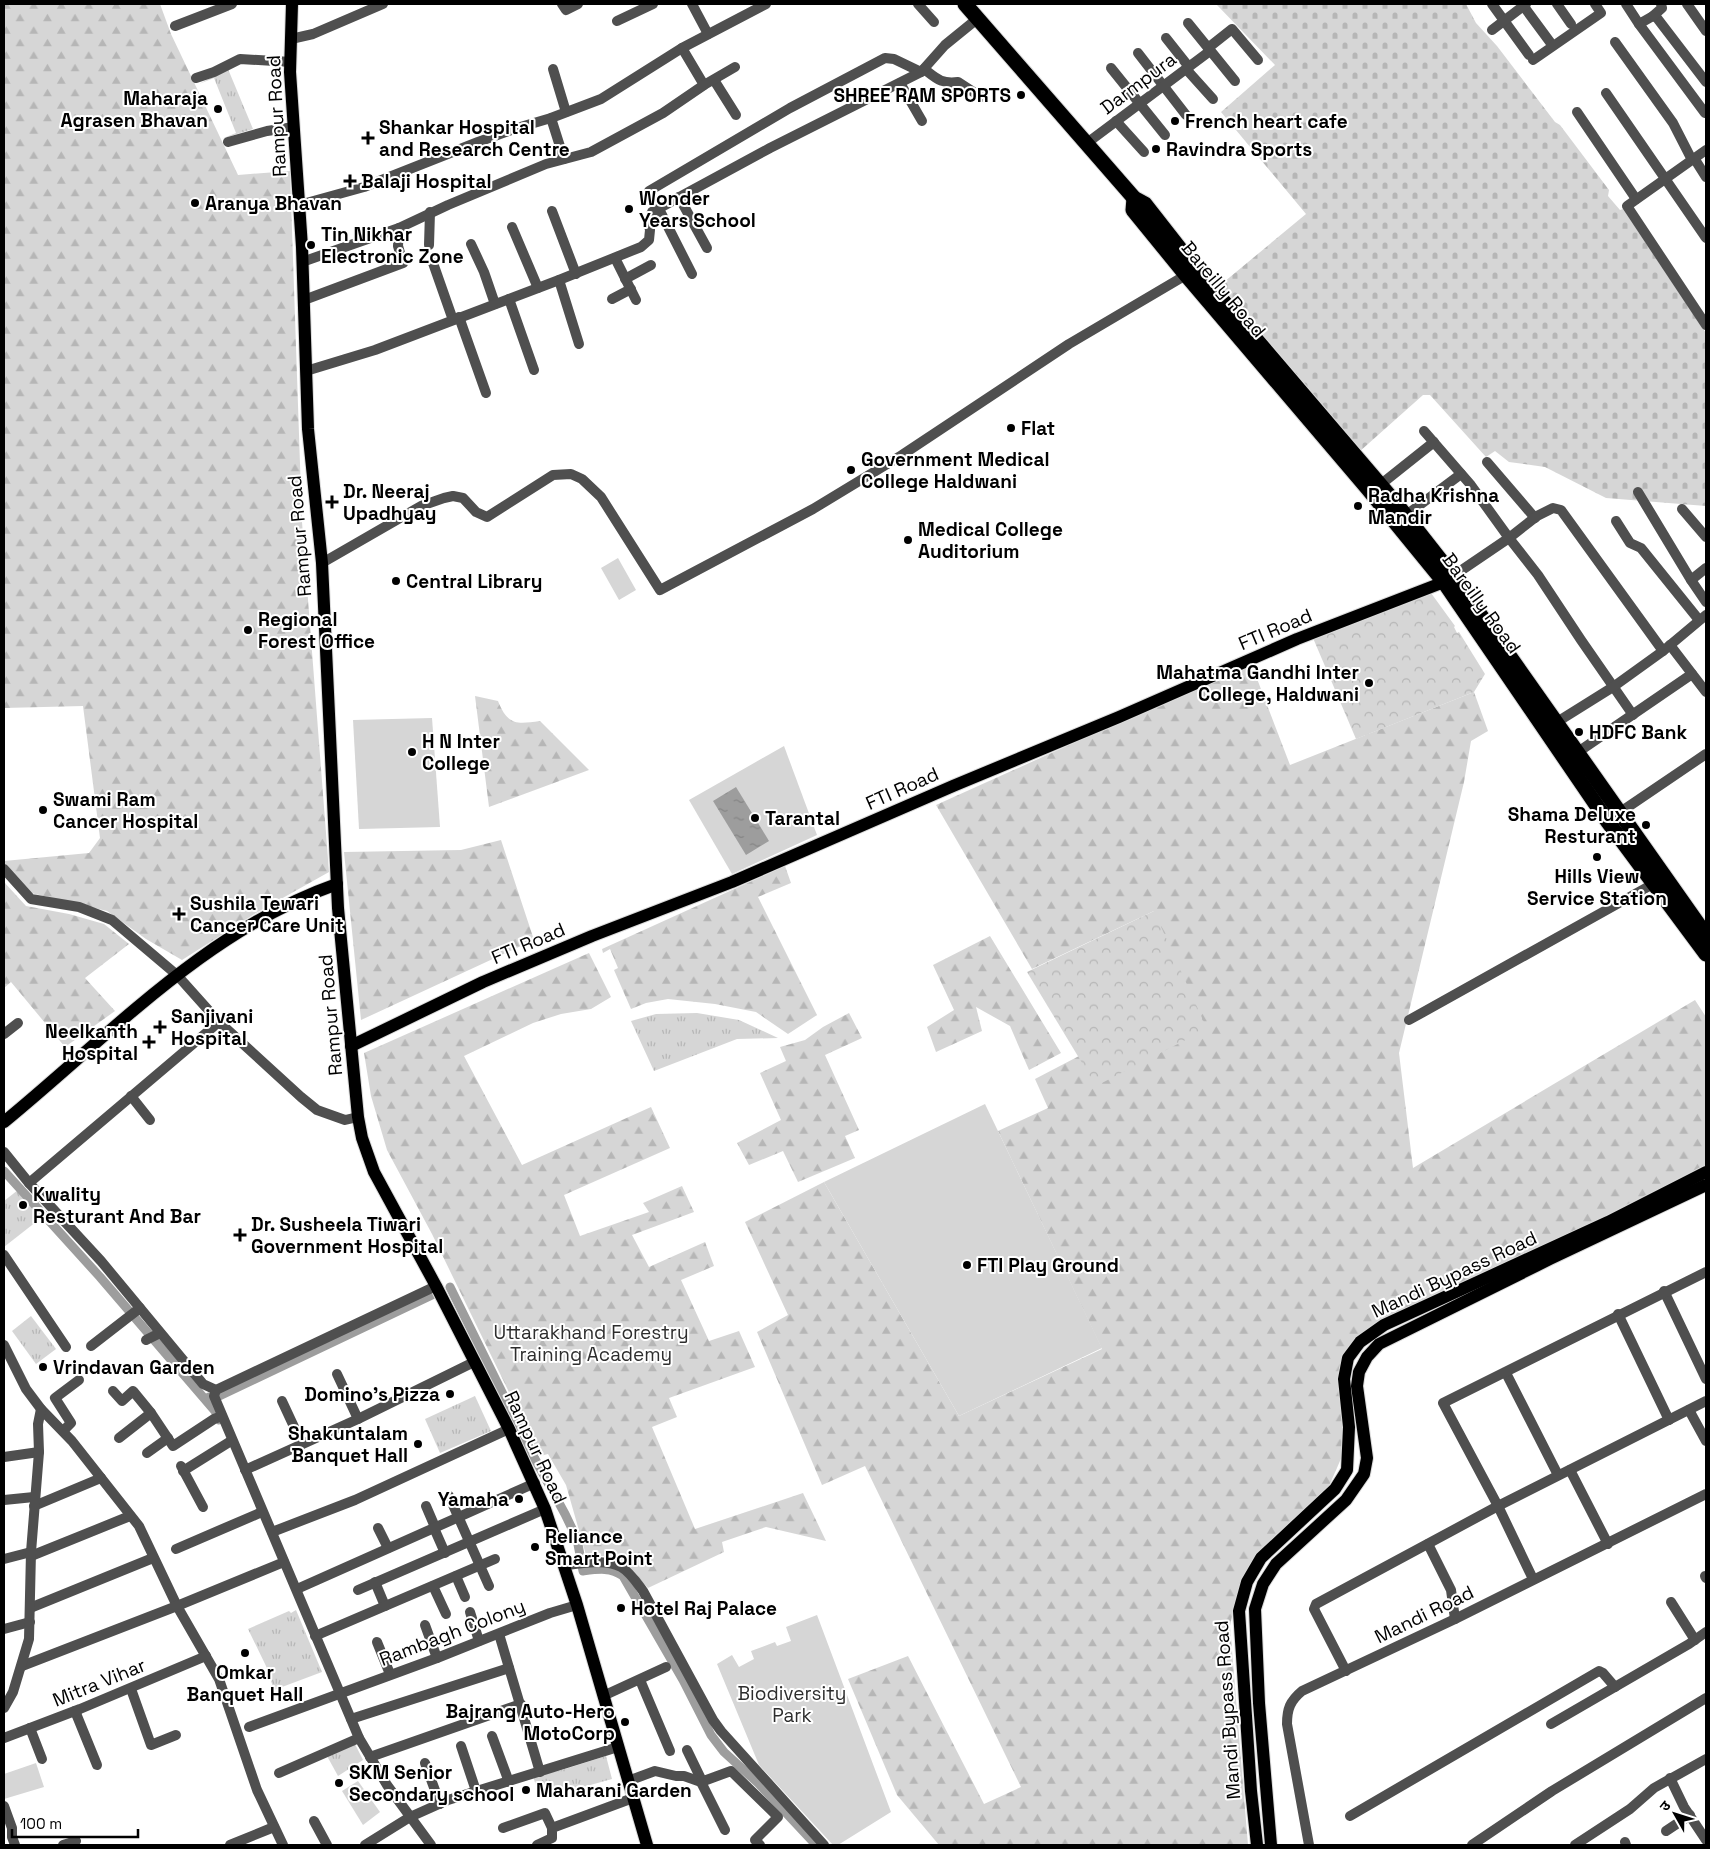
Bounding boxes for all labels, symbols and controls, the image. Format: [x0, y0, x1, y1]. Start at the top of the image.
street label: Darmpura [1095, 47, 1181, 120]
street label: Rampur Road [261, 54, 292, 177]
place label: SHREE RAM SPORTS [833, 83, 1011, 108]
place label: Maharaja Agrasen Bhavan [61, 86, 208, 133]
marker: SHREE RAM SPORTS [1015, 89, 1027, 101]
marker: Maharaja Agrasen Bhavan [212, 103, 224, 115]
place label: French heart cafe [1185, 109, 1348, 134]
place label: Shankar Hospital and Research Centre [379, 115, 570, 162]
marker: French heart cafe [1169, 115, 1181, 127]
marker: Shankar Hospital and Research Centre [361, 131, 375, 145]
place label: Ravindra Sports [1166, 137, 1312, 162]
marker: Ravindra Sports [1150, 143, 1162, 155]
place label: Balaji Hospital [361, 169, 492, 194]
marker: Balaji Hospital [343, 174, 357, 188]
place label: Wonder Years School [639, 186, 756, 233]
place label: Aranya Bhavan [205, 191, 342, 216]
marker: Aranya Bhavan [189, 197, 201, 209]
marker: Wonder Years School [623, 203, 635, 215]
place label: Tin Nikhar Electronic Zone [321, 222, 464, 269]
street label: Bareilly Road [1176, 236, 1271, 343]
marker: Tin Nikhar Electronic Zone [305, 239, 317, 251]
place label: Flat [1021, 416, 1055, 441]
marker: Flat [1005, 422, 1017, 434]
place label: Government Medical College Haldwani [861, 447, 1049, 494]
marker: Government Medical College Haldwani [845, 464, 857, 476]
street label: Rampur Road [282, 474, 317, 598]
place label: Dr. Neeraj Upadhyay [343, 479, 436, 526]
place label: Radha Krishna Mandir [1368, 483, 1499, 530]
marker: Dr. Neeraj Upadhyay [325, 495, 339, 509]
marker: Radha Krishna Mandir [1352, 500, 1364, 512]
place label: Medical College Auditorium [918, 517, 1063, 564]
marker: Medical College Auditorium [902, 534, 914, 546]
street label: Bareilly Road [1437, 548, 1527, 659]
place label: Central Library [406, 569, 542, 594]
marker: Central Library [390, 575, 402, 587]
street label: FTI Road [1235, 603, 1316, 656]
place label: Regional Forest Office [258, 607, 375, 654]
marker: Regional Forest Office [242, 624, 254, 636]
place label: Mahatma Gandhi Inter College, Haldwani [1156, 660, 1359, 707]
marker: Mahatma Gandhi Inter College, Haldwani [1363, 677, 1375, 689]
place label: HDFC Bank [1589, 720, 1688, 745]
marker: HDFC Bank [1573, 726, 1585, 738]
place label: H N Inter College [422, 729, 500, 776]
marker: H N Inter College [406, 746, 418, 758]
street label: FTI Road [862, 761, 943, 816]
place label: Swami Ram Cancer Hospital [53, 787, 198, 834]
place label: Shama Deluxe Resturant [1508, 802, 1636, 849]
marker: Swami Ram Cancer Hospital [37, 804, 49, 816]
place label: Tarantal [765, 806, 840, 831]
marker: Tarantal [749, 812, 761, 824]
marker: Shama Deluxe Resturant [1640, 819, 1652, 831]
marker: Hills View Service Station [1591, 851, 1603, 863]
place label: Hills View Service Station [1527, 864, 1667, 911]
place label: Sushila Tewari Cancer Care Unit [190, 891, 344, 938]
marker: Sushila Tewari Cancer Care Unit [172, 907, 186, 921]
street label: FTI Road [488, 917, 569, 970]
street label: Rampur Road [313, 953, 348, 1077]
place label: Sanjivani Hospital [171, 1004, 253, 1051]
place label: Neelkanth Hospital [45, 1019, 138, 1066]
marker: Sanjivani Hospital [153, 1020, 167, 1034]
marker: Neelkanth Hospital [142, 1035, 156, 1049]
place label: Kwality Resturant And Bar [33, 1182, 201, 1229]
marker: Kwality Resturant And Bar [17, 1199, 29, 1211]
place label: Dr. Susheela Tiwari Government Hospital [251, 1212, 443, 1259]
street label: Mandi Bypass Road [1368, 1225, 1541, 1324]
marker: Dr. Susheela Tiwari Government Hospital [233, 1228, 247, 1242]
place label: FTI Play Ground [977, 1253, 1119, 1278]
marker: FTI Play Ground [961, 1259, 973, 1271]
park label: Uttarakhand Forestry Training Academy [493, 1320, 689, 1367]
place label: Vrindavan Garden [53, 1355, 215, 1380]
marker: Vrindavan Garden [37, 1361, 49, 1373]
place label: Domino's Pizza [304, 1382, 440, 1407]
street label: Rampur Road [498, 1387, 573, 1508]
marker: Domino's Pizza [444, 1388, 456, 1400]
place label: Shakuntalam Banquet Hall [288, 1421, 408, 1468]
marker: Shakuntalam Banquet Hall [412, 1438, 424, 1450]
place label: Yamaha [438, 1487, 509, 1512]
marker: Yamaha [513, 1493, 525, 1505]
place label: Reliance Smart Point [545, 1524, 653, 1571]
marker: Reliance Smart Point [529, 1541, 541, 1553]
street label: Mandi Road [1370, 1580, 1478, 1649]
street label: Rambagh Colony [376, 1593, 529, 1672]
place label: Hotel Raj Palace [631, 1596, 777, 1621]
marker: Hotel Raj Palace [615, 1602, 627, 1614]
street label: Mandi Bypass Road [1209, 1620, 1246, 1800]
marker: Omkar Banquet Hall [239, 1647, 251, 1659]
street label: Mitra Vihar [49, 1652, 149, 1712]
place label: Omkar Banquet Hall [187, 1660, 303, 1707]
park label: Biodiversity Park [738, 1681, 846, 1728]
place label: Bajrang Auto-Hero MotoCorp [445, 1699, 615, 1746]
marker: Bajrang Auto-Hero MotoCorp [619, 1716, 631, 1728]
place label: SKM Senior Secondary school [349, 1760, 514, 1807]
marker: SKM Senior Secondary school [333, 1777, 345, 1789]
place label: Maharani Garden [536, 1778, 692, 1803]
marker: Maharani Garden [520, 1784, 532, 1796]
north arrow [1650, 1789, 1700, 1839]
text: उ [1655, 1796, 1675, 1815]
scale bar [12, 1806, 139, 1838]
text: 100 m [20, 1814, 62, 1833]

